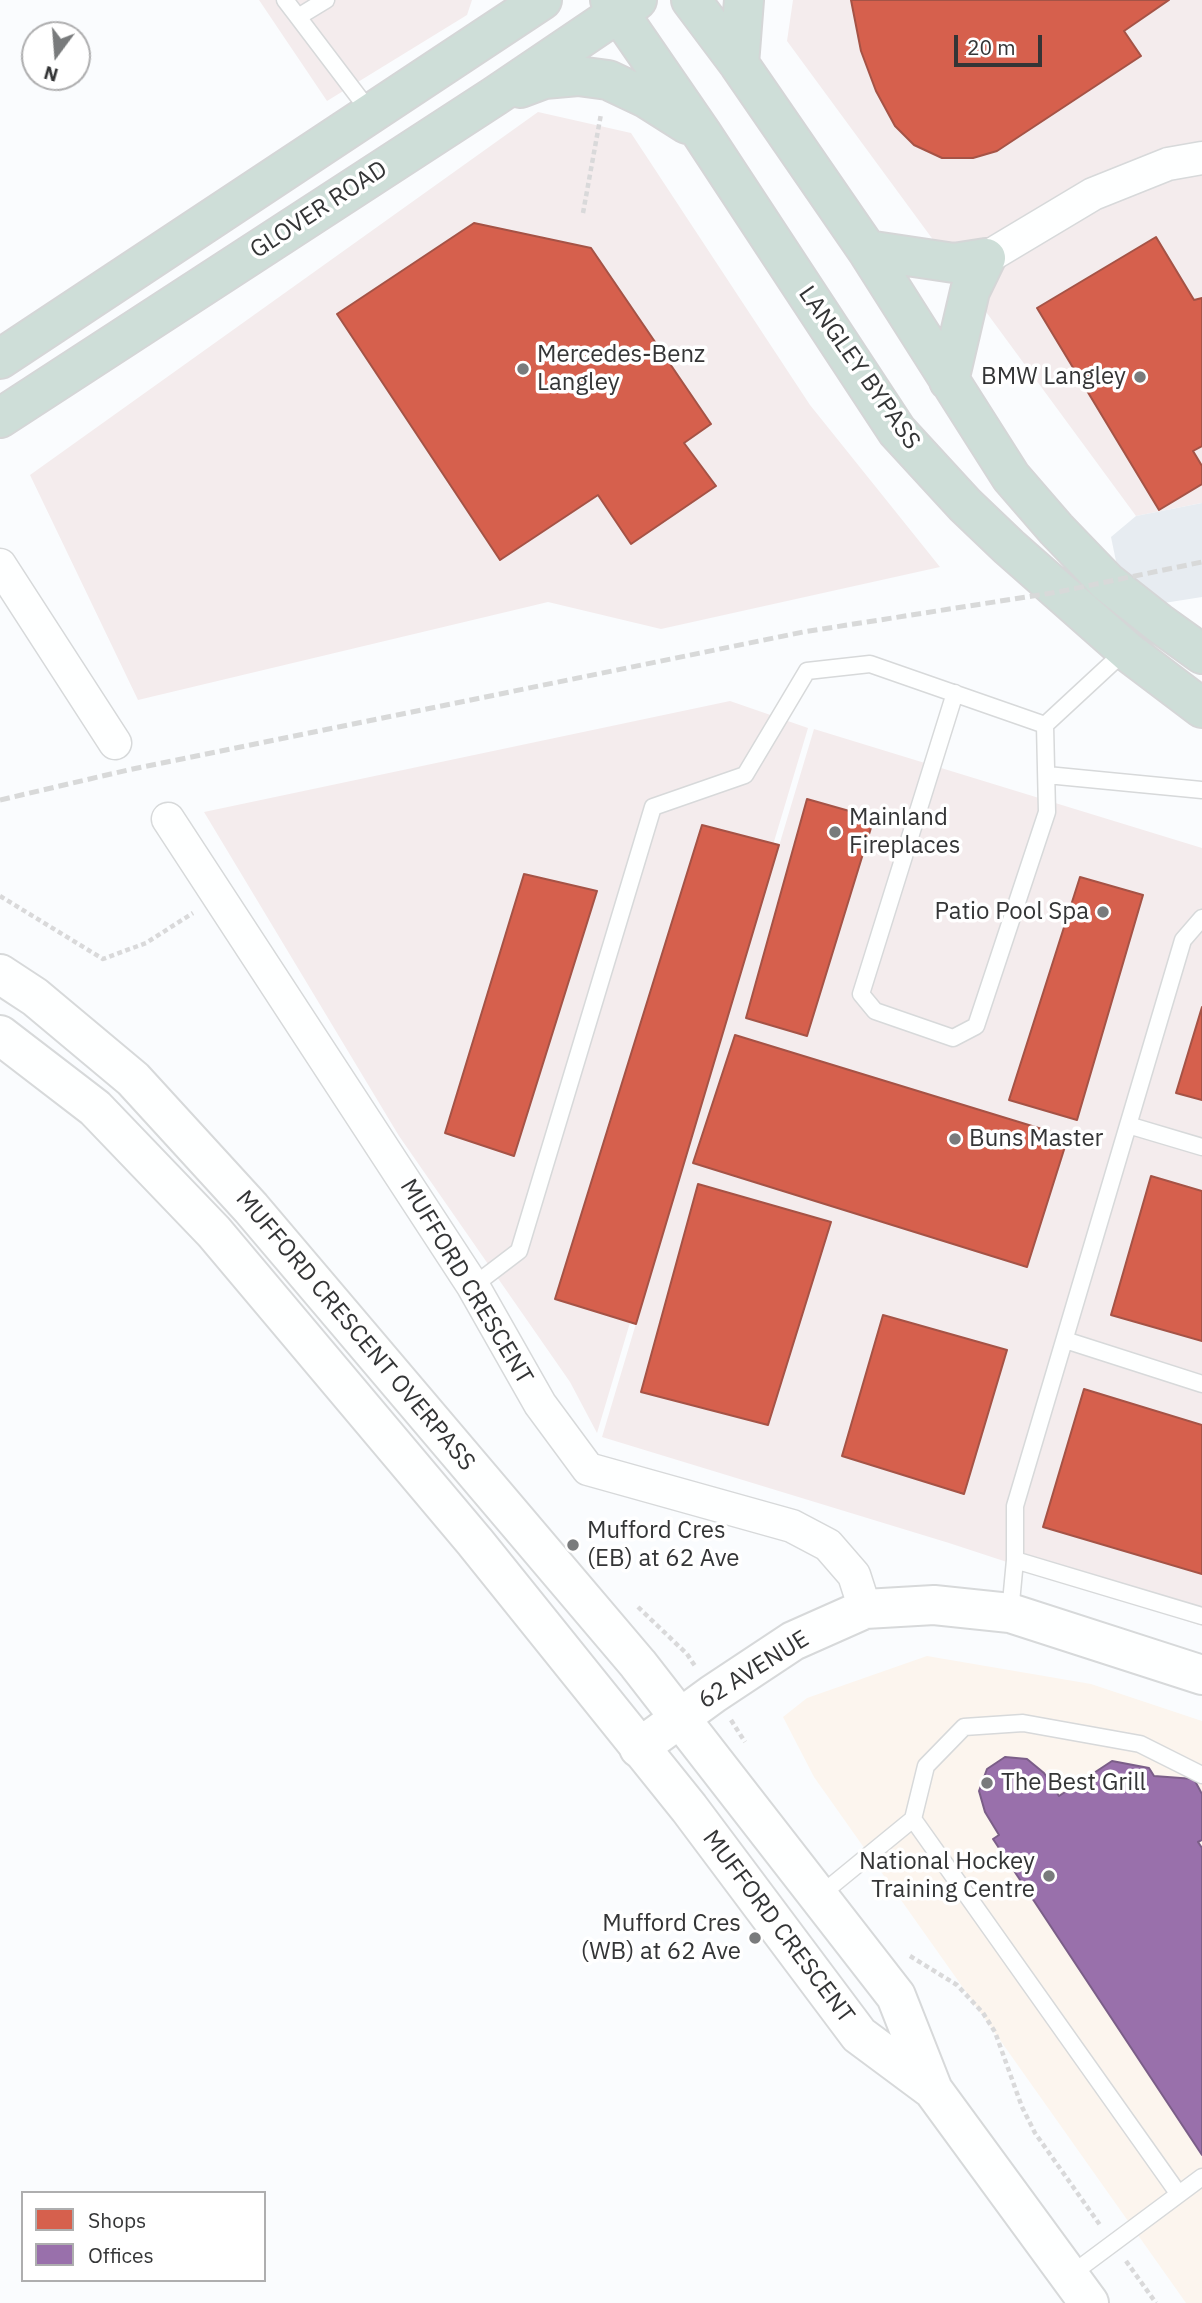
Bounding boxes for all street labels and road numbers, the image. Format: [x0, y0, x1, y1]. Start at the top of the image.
street label: GLOVER ROAD [245, 155, 393, 265]
street label: LANGLEY BYPASS [792, 281, 926, 455]
street label: MUFFORD CRESCENT [393, 1174, 539, 1390]
street label: MUFFORD CRESCENT OVERPASS [229, 1185, 481, 1477]
street label: 62 AVENUE [693, 1625, 815, 1715]
street label: MUFFORD CRESCENT [696, 1825, 860, 2029]

